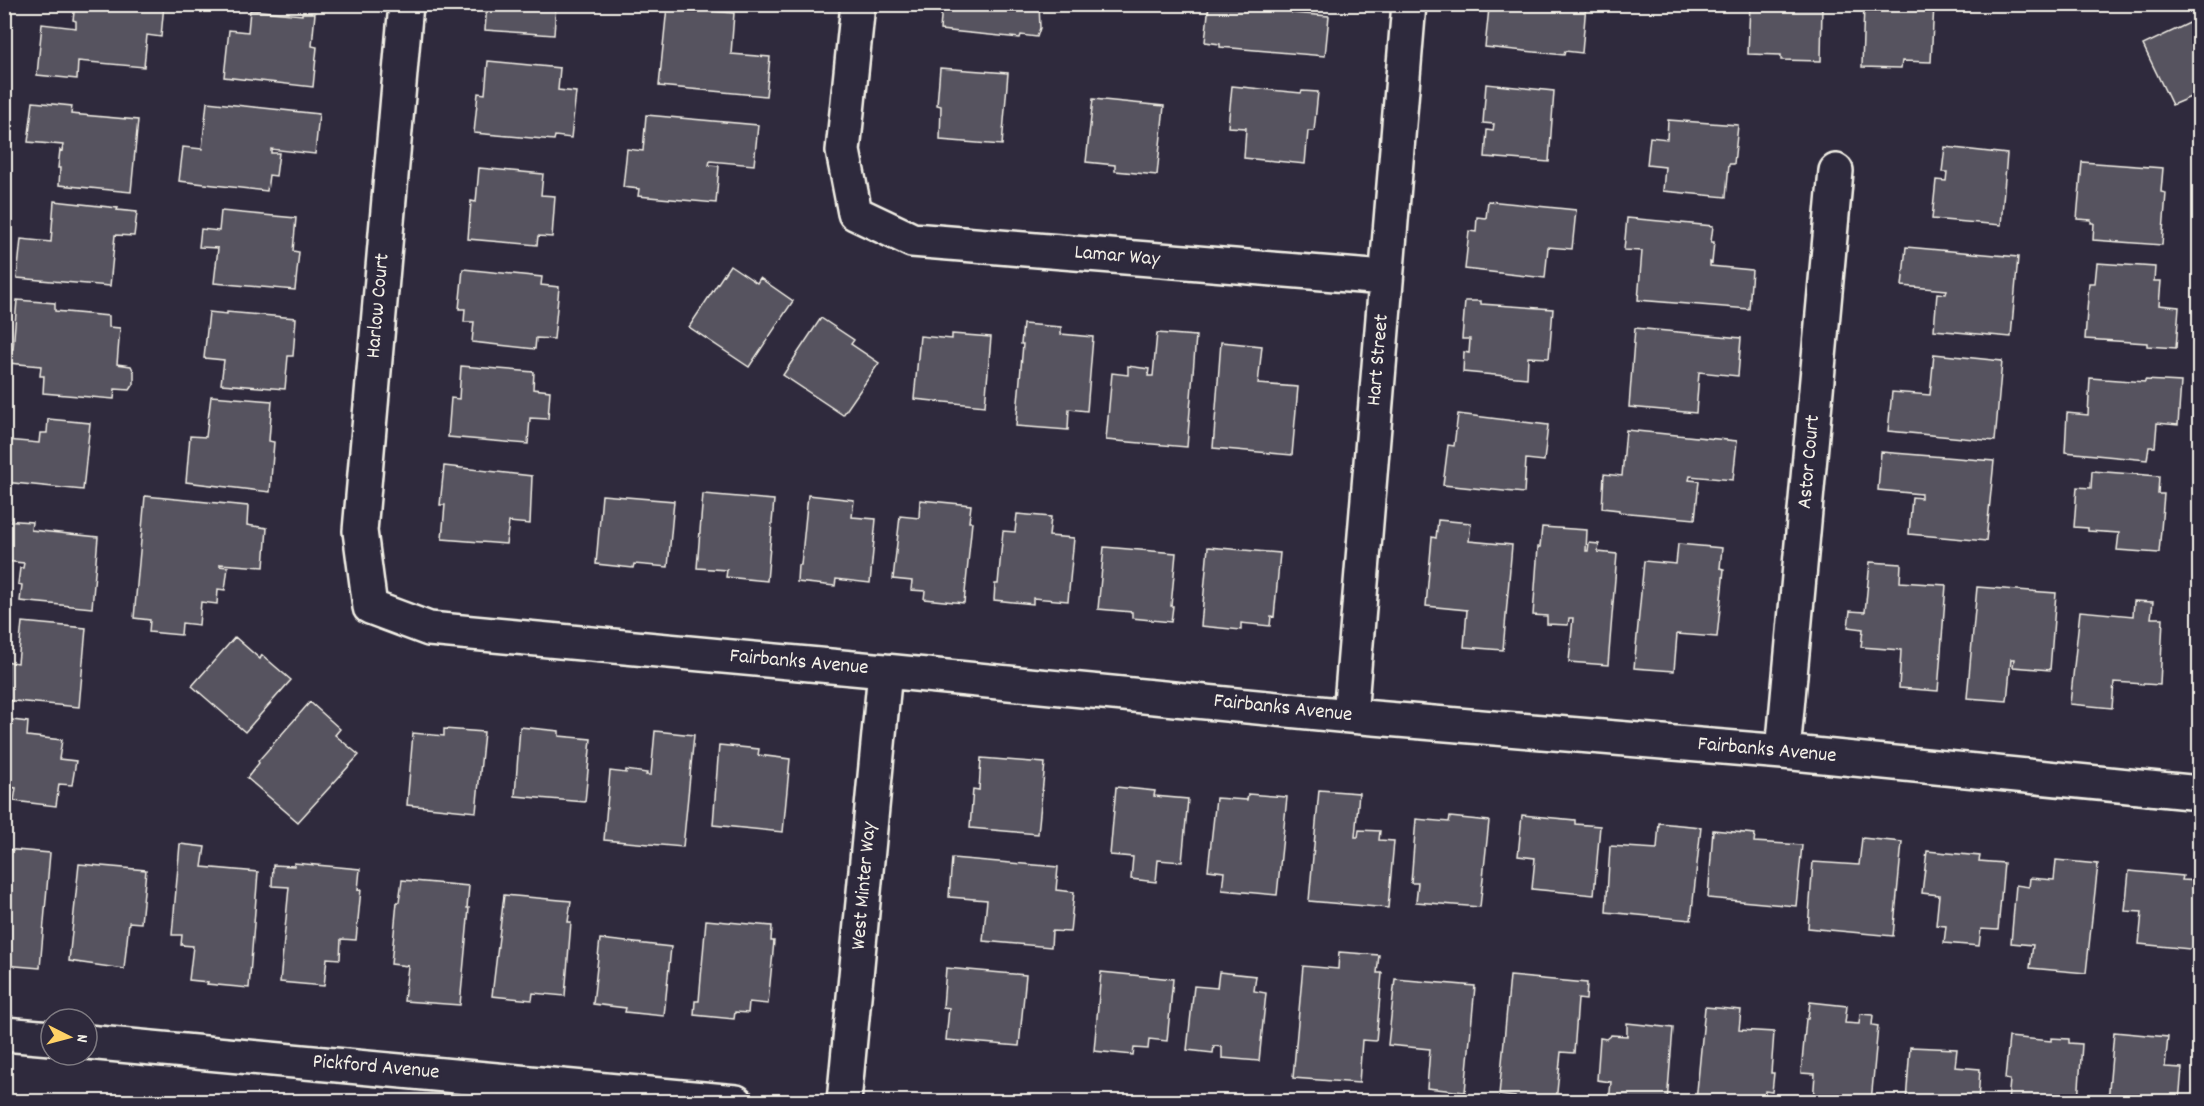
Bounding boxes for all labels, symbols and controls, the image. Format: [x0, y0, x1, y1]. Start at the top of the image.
street label: Lamar Way [1073, 238, 1161, 276]
street label: Harlow Court [359, 252, 399, 360]
street label: Hart Street [1360, 313, 1398, 407]
street label: Astor Court [1791, 413, 1829, 510]
street label: Fairbanks Avenue [728, 642, 870, 684]
street label: Fairbanks Avenue [1212, 687, 1354, 731]
street label: Fairbanks Avenue [1696, 730, 1838, 772]
street label: West Minter Way [844, 820, 886, 951]
north arrow [39, 1007, 99, 1067]
text: N [70, 1033, 93, 1044]
street label: Pickford Avenue [311, 1048, 441, 1088]

